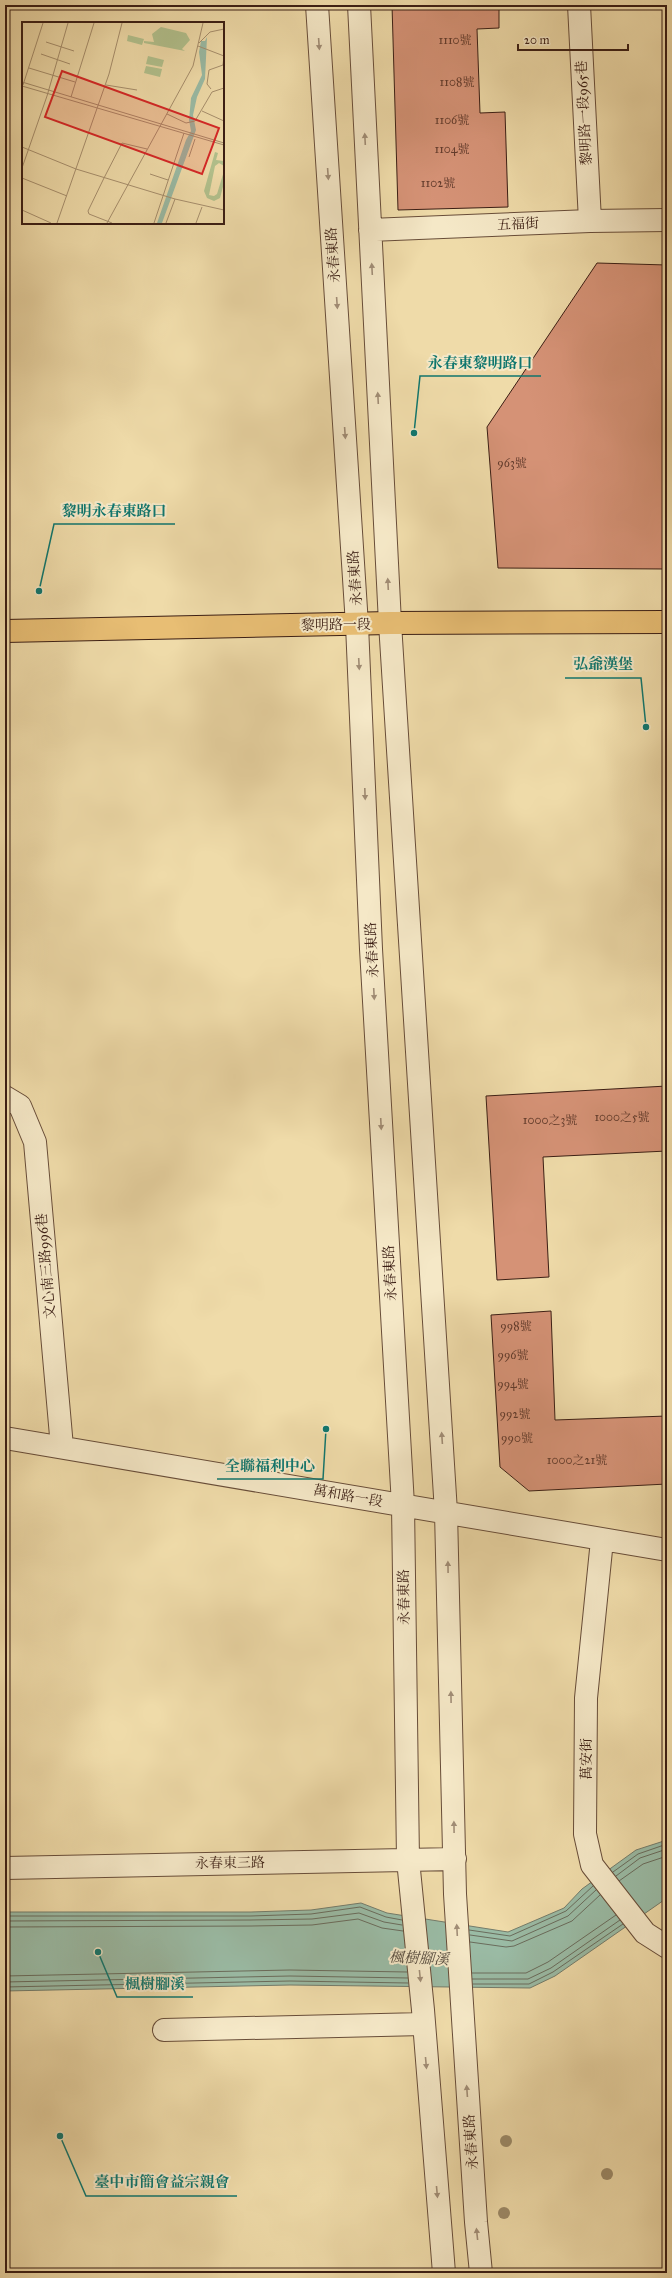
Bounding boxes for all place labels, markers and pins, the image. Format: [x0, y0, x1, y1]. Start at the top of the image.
callout: 永春東黎明路口 [420, 349, 541, 376]
callout: 黎明永春東路口 [54, 497, 175, 524]
callout: 弘爺漢堡 [565, 651, 641, 678]
callout: 全聯福利中心 [217, 1452, 323, 1479]
callout: 楓樹腳溪 [117, 1970, 193, 1997]
callout: 臺中市簡會益宗親會 [86, 2169, 237, 2196]

